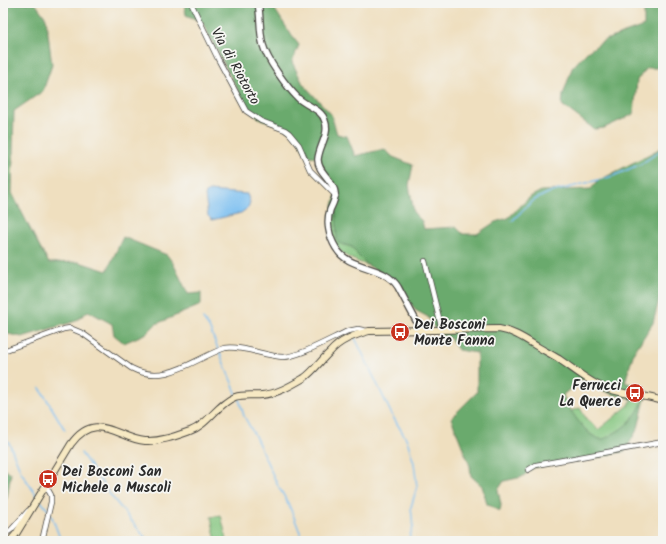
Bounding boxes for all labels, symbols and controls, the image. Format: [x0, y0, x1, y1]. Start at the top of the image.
street label: Via di Riotorto [205, 24, 265, 109]
place label: Dei Bosconi Monte Fanna [414, 314, 495, 352]
bus stop icon: Dei Bosconi Monte Fanna [389, 321, 411, 343]
place label: Ferrucci La Querce [559, 375, 621, 413]
bus stop icon: Ferrucci La Querce [624, 382, 646, 404]
place label: Dei Bosconi San Michele a Muscoli [62, 461, 171, 499]
bus stop icon: Dei Bosconi San Michele a Muscoli [37, 468, 59, 490]

